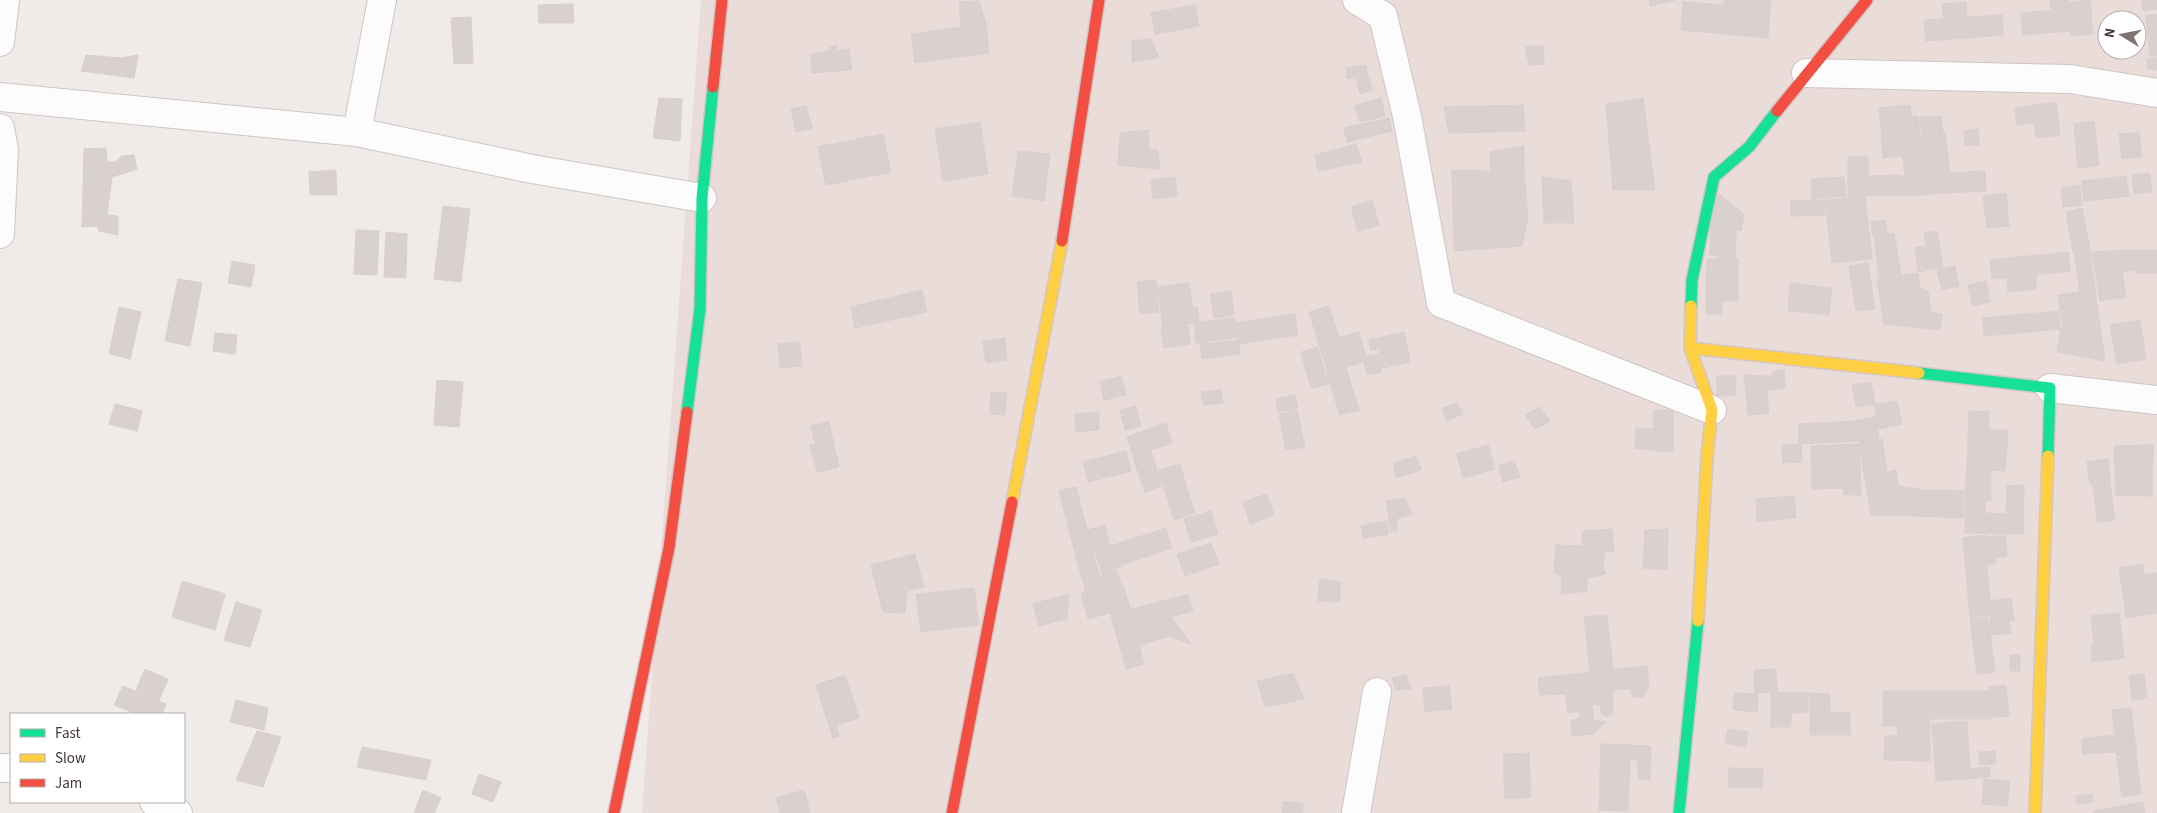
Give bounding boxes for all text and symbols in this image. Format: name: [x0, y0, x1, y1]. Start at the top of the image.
north arrow: [2097, 10, 2147, 60]
text: N: [2100, 27, 2121, 39]
legend: [10, 713, 185, 803]
text: Fast: [55, 723, 81, 744]
text: Slow: [55, 748, 86, 769]
text: Jam: [55, 773, 82, 794]

